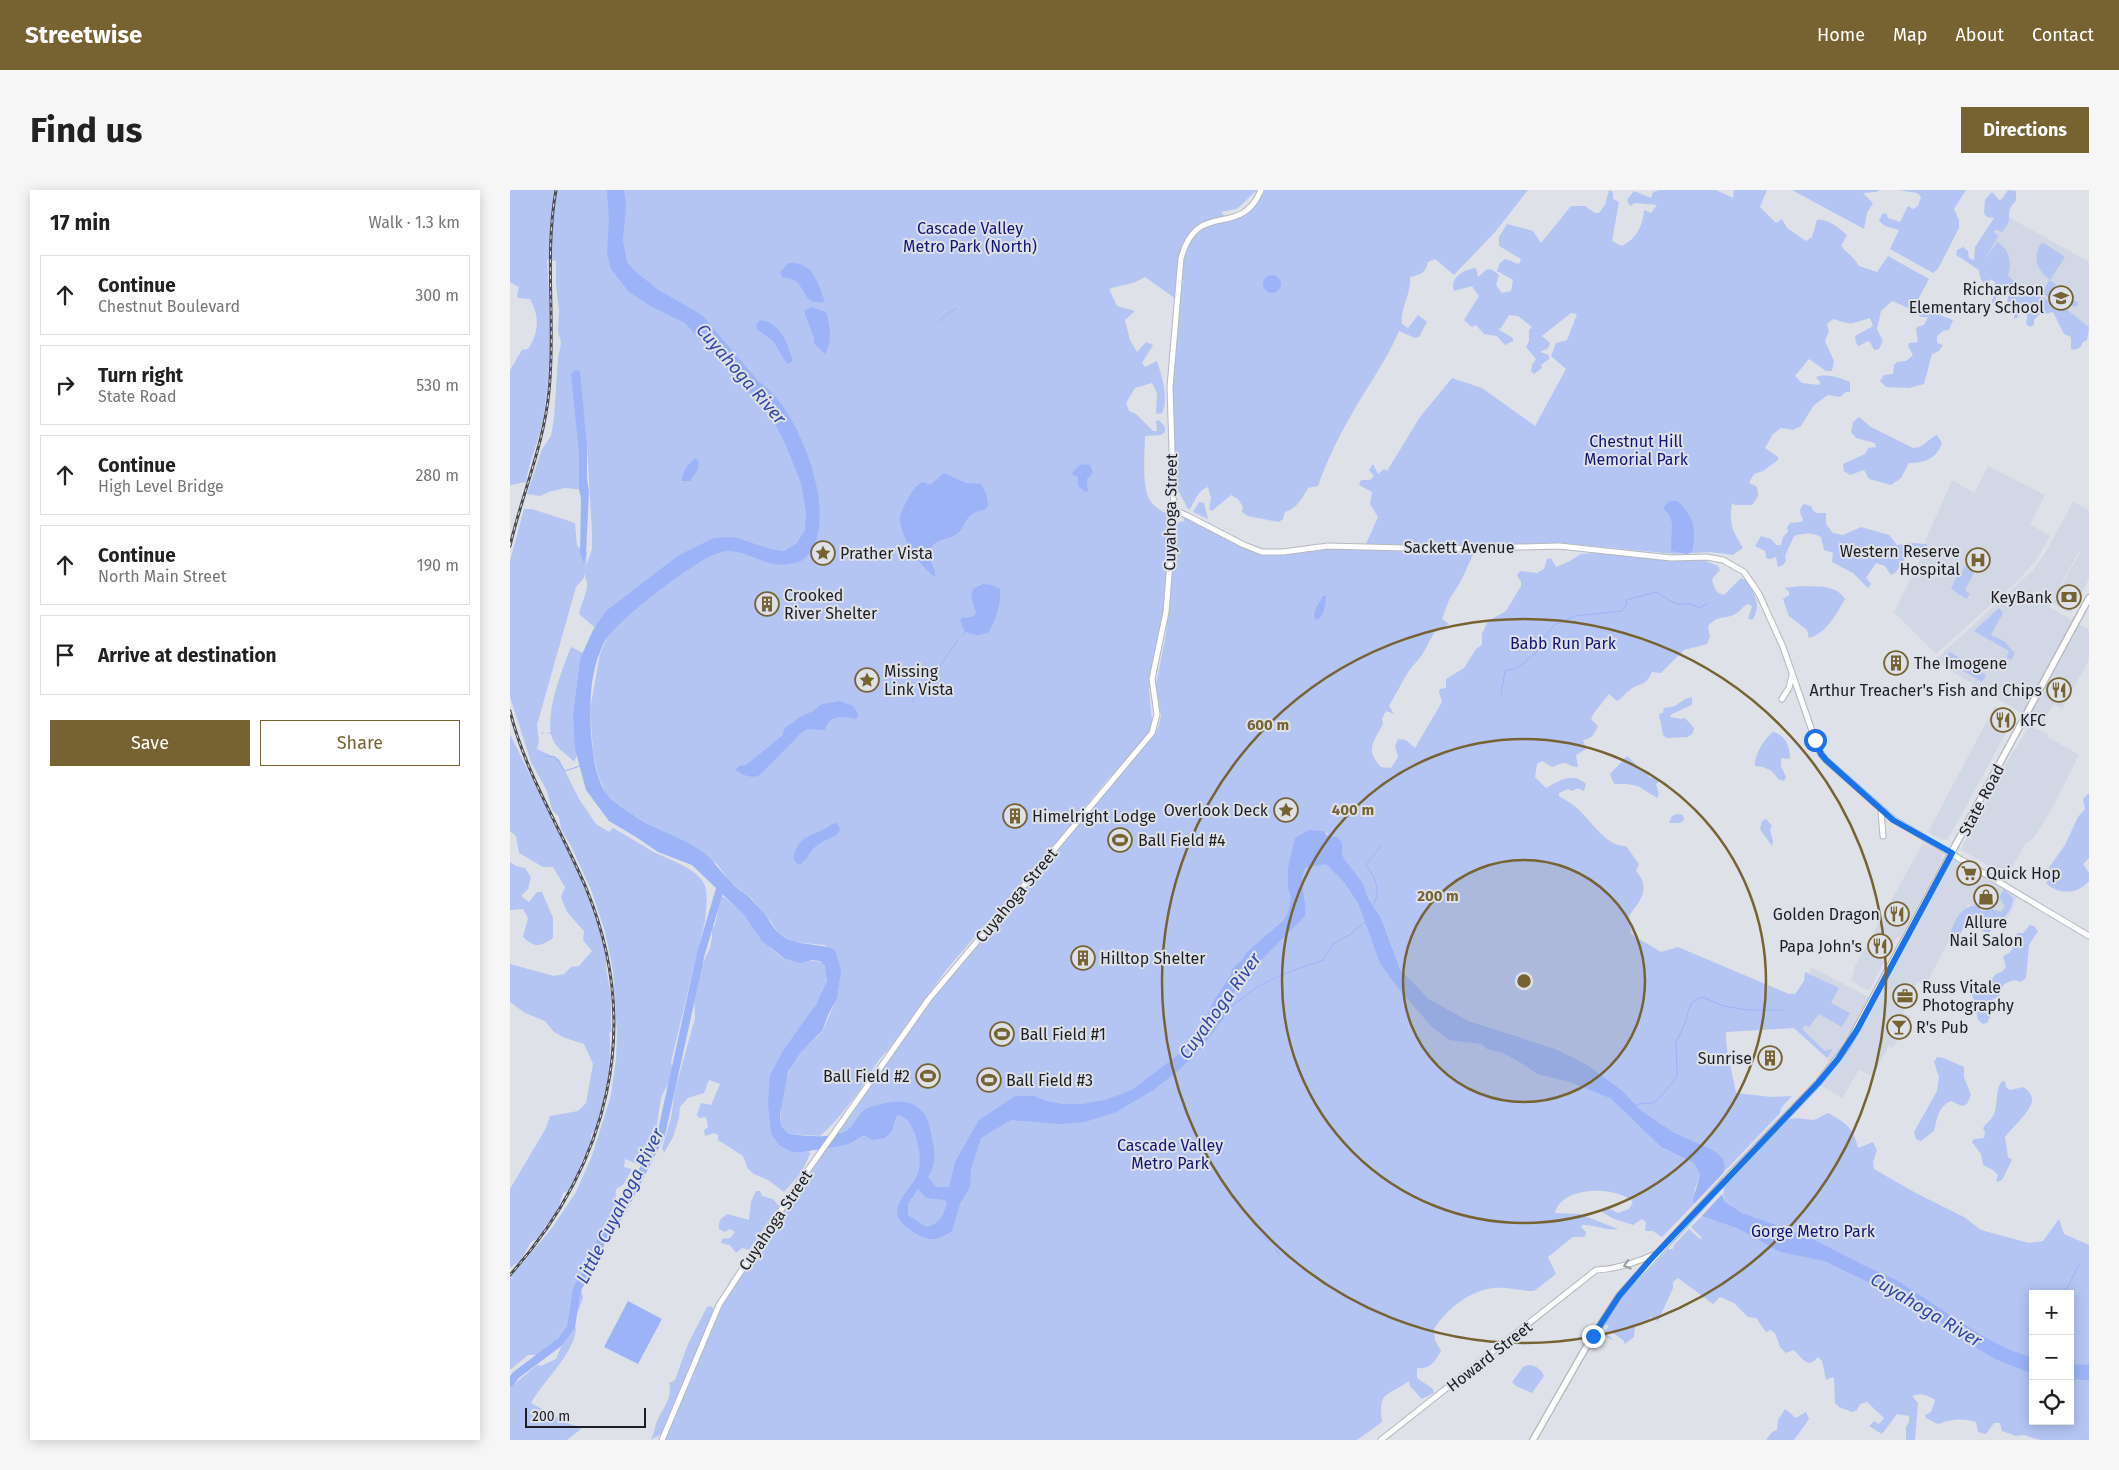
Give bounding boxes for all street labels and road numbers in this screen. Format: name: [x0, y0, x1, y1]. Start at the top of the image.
street label: Cuyahoga Street: [1160, 453, 1181, 571]
street label: Sackett Avenue: [1404, 538, 1514, 557]
street label: State Road: [1955, 761, 2008, 839]
street label: Cuyahoga Street: [971, 844, 1062, 946]
street label: Cuyahoga Street: [735, 1166, 816, 1274]
street label: Howard Street: [1443, 1317, 1536, 1396]

